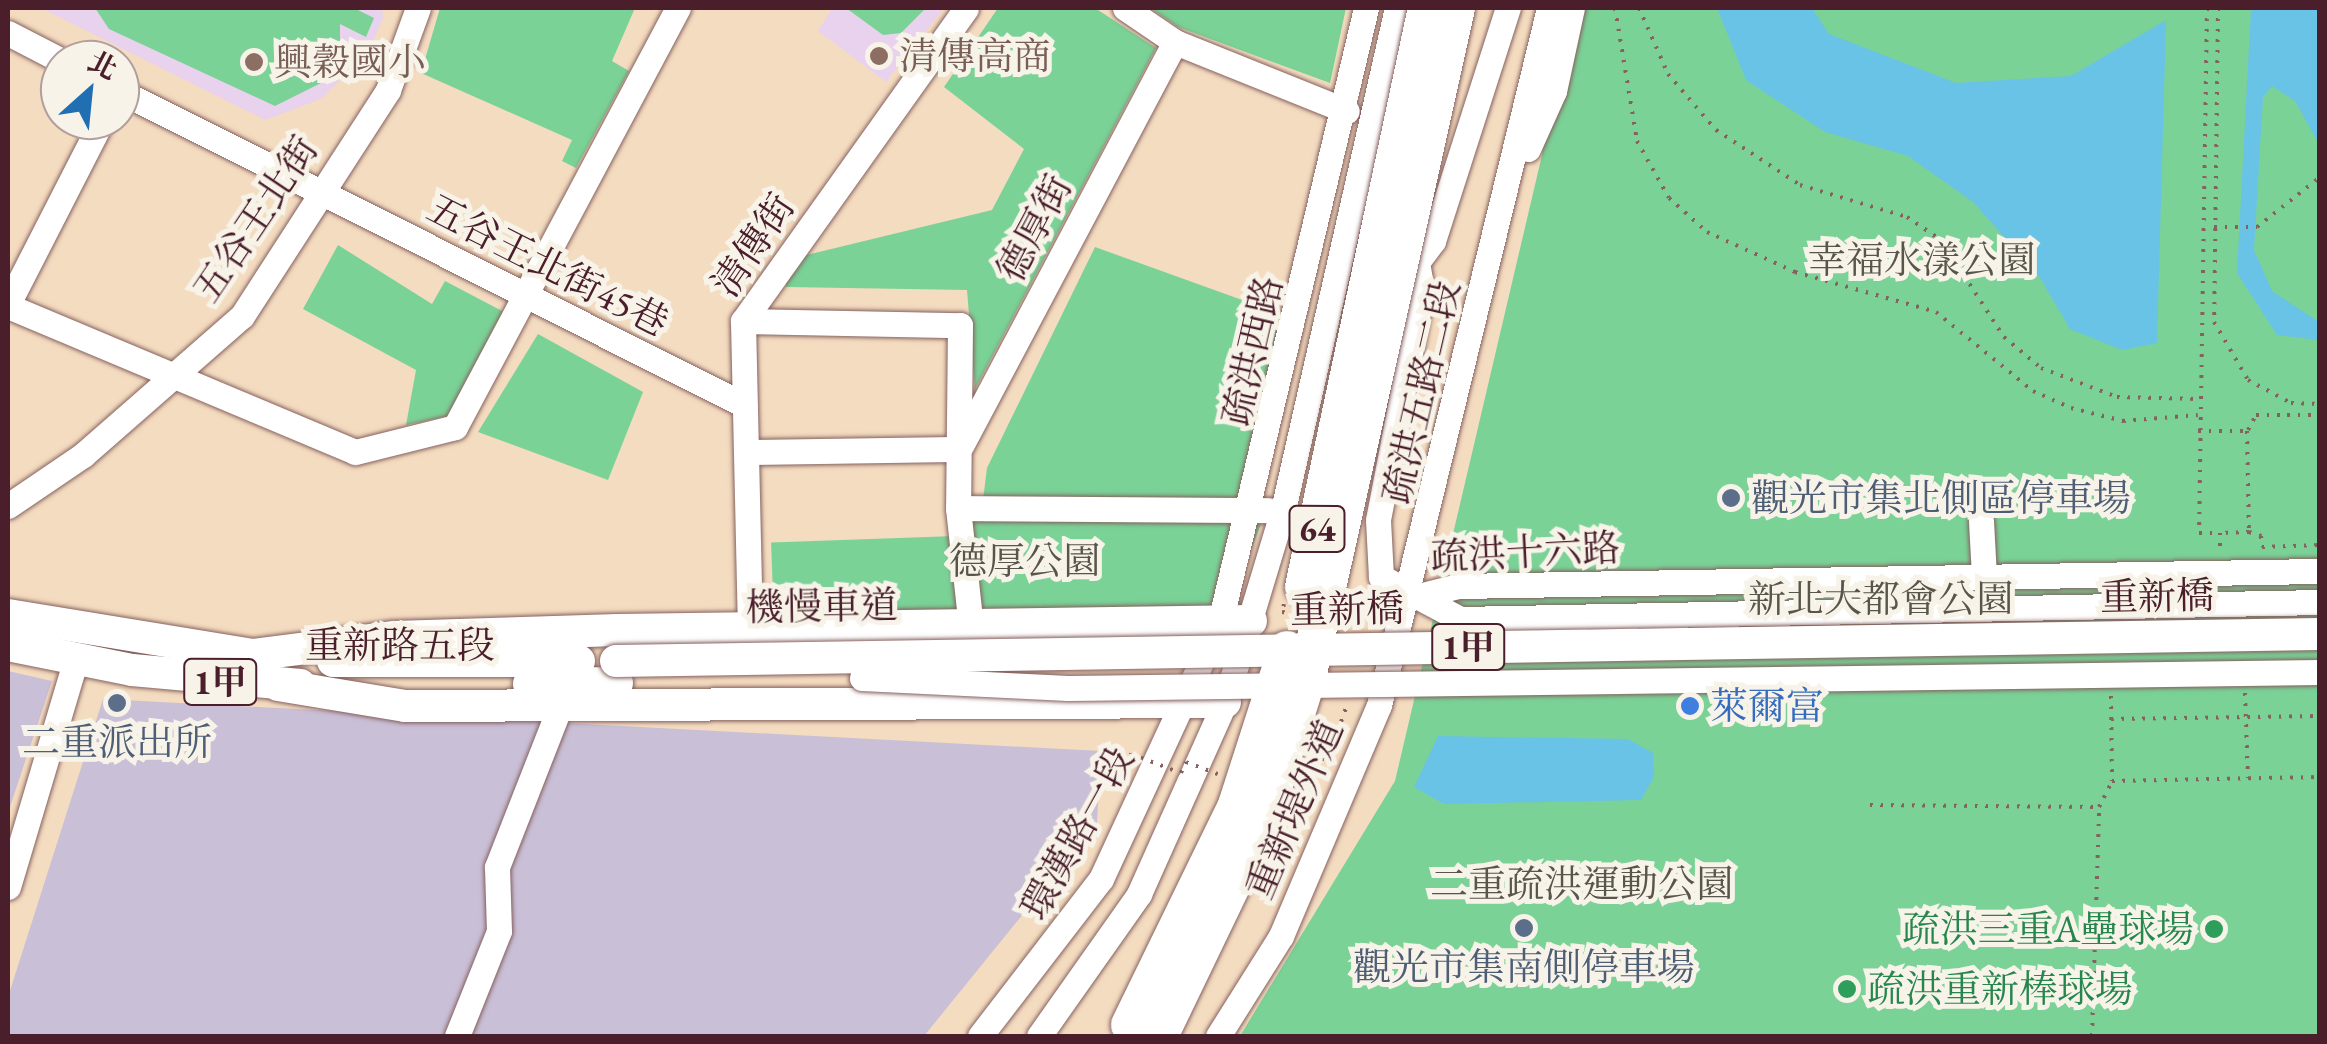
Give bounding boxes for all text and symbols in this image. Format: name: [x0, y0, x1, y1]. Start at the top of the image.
place label: 清傳高商: [899, 33, 1051, 79]
place label: 興穀國小: [274, 39, 426, 85]
north arrow: [40, 40, 140, 140]
text: 北: [82, 43, 123, 87]
marker: 清傳高商: [868, 45, 890, 67]
marker: 興穀國小: [243, 51, 265, 73]
street label: 五谷王北街: [183, 127, 327, 311]
street label: 德厚街: [987, 167, 1081, 289]
street label: 五谷王北街45巷: [420, 185, 676, 345]
street label: 清傳街: [702, 185, 804, 305]
park label: 幸福水漾公園: [1808, 237, 2036, 283]
street label: 疏洪西路: [1213, 272, 1291, 430]
street label: 疏洪五路二段: [1373, 276, 1469, 508]
place label: 觀光市集北側區停車場: [1751, 475, 2131, 521]
marker: 觀光市集北側區停車場: [1720, 487, 1742, 509]
road number: 64: [1287, 499, 1347, 559]
street label: 疏洪十六路: [1429, 524, 1621, 580]
park label: 德厚公園: [949, 538, 1101, 584]
street label: 重新橋: [2100, 572, 2214, 620]
park label: 新北大都會公園: [1748, 576, 2014, 622]
street label: 機慢車道: [746, 582, 898, 630]
street label: 重新橋: [1290, 585, 1404, 633]
road number: 1甲: [1430, 617, 1506, 677]
street label: 重新路五段: [305, 622, 495, 668]
road number: 1甲: [182, 652, 258, 712]
place label: 萊爾富: [1710, 683, 1824, 729]
marker: 二重派出所: [106, 692, 128, 714]
marker: 萊爾富: [1679, 695, 1701, 717]
street label: 重新堤外道: [1236, 713, 1352, 905]
place label: 二重派出所: [22, 719, 212, 765]
street label: 環漢路一段: [1011, 739, 1143, 927]
park label: 二重疏洪運動公園: [1430, 861, 1734, 907]
place label: 疏洪三重A壘球場: [1902, 906, 2194, 952]
marker: 觀光市集南側停車場: [1513, 917, 1535, 939]
marker: 疏洪三重A壘球場: [2203, 918, 2225, 940]
place label: 觀光市集南側停車場: [1353, 944, 1695, 990]
place label: 疏洪重新棒球場: [1867, 966, 2133, 1012]
marker: 疏洪重新棒球場: [1836, 978, 1858, 1000]

